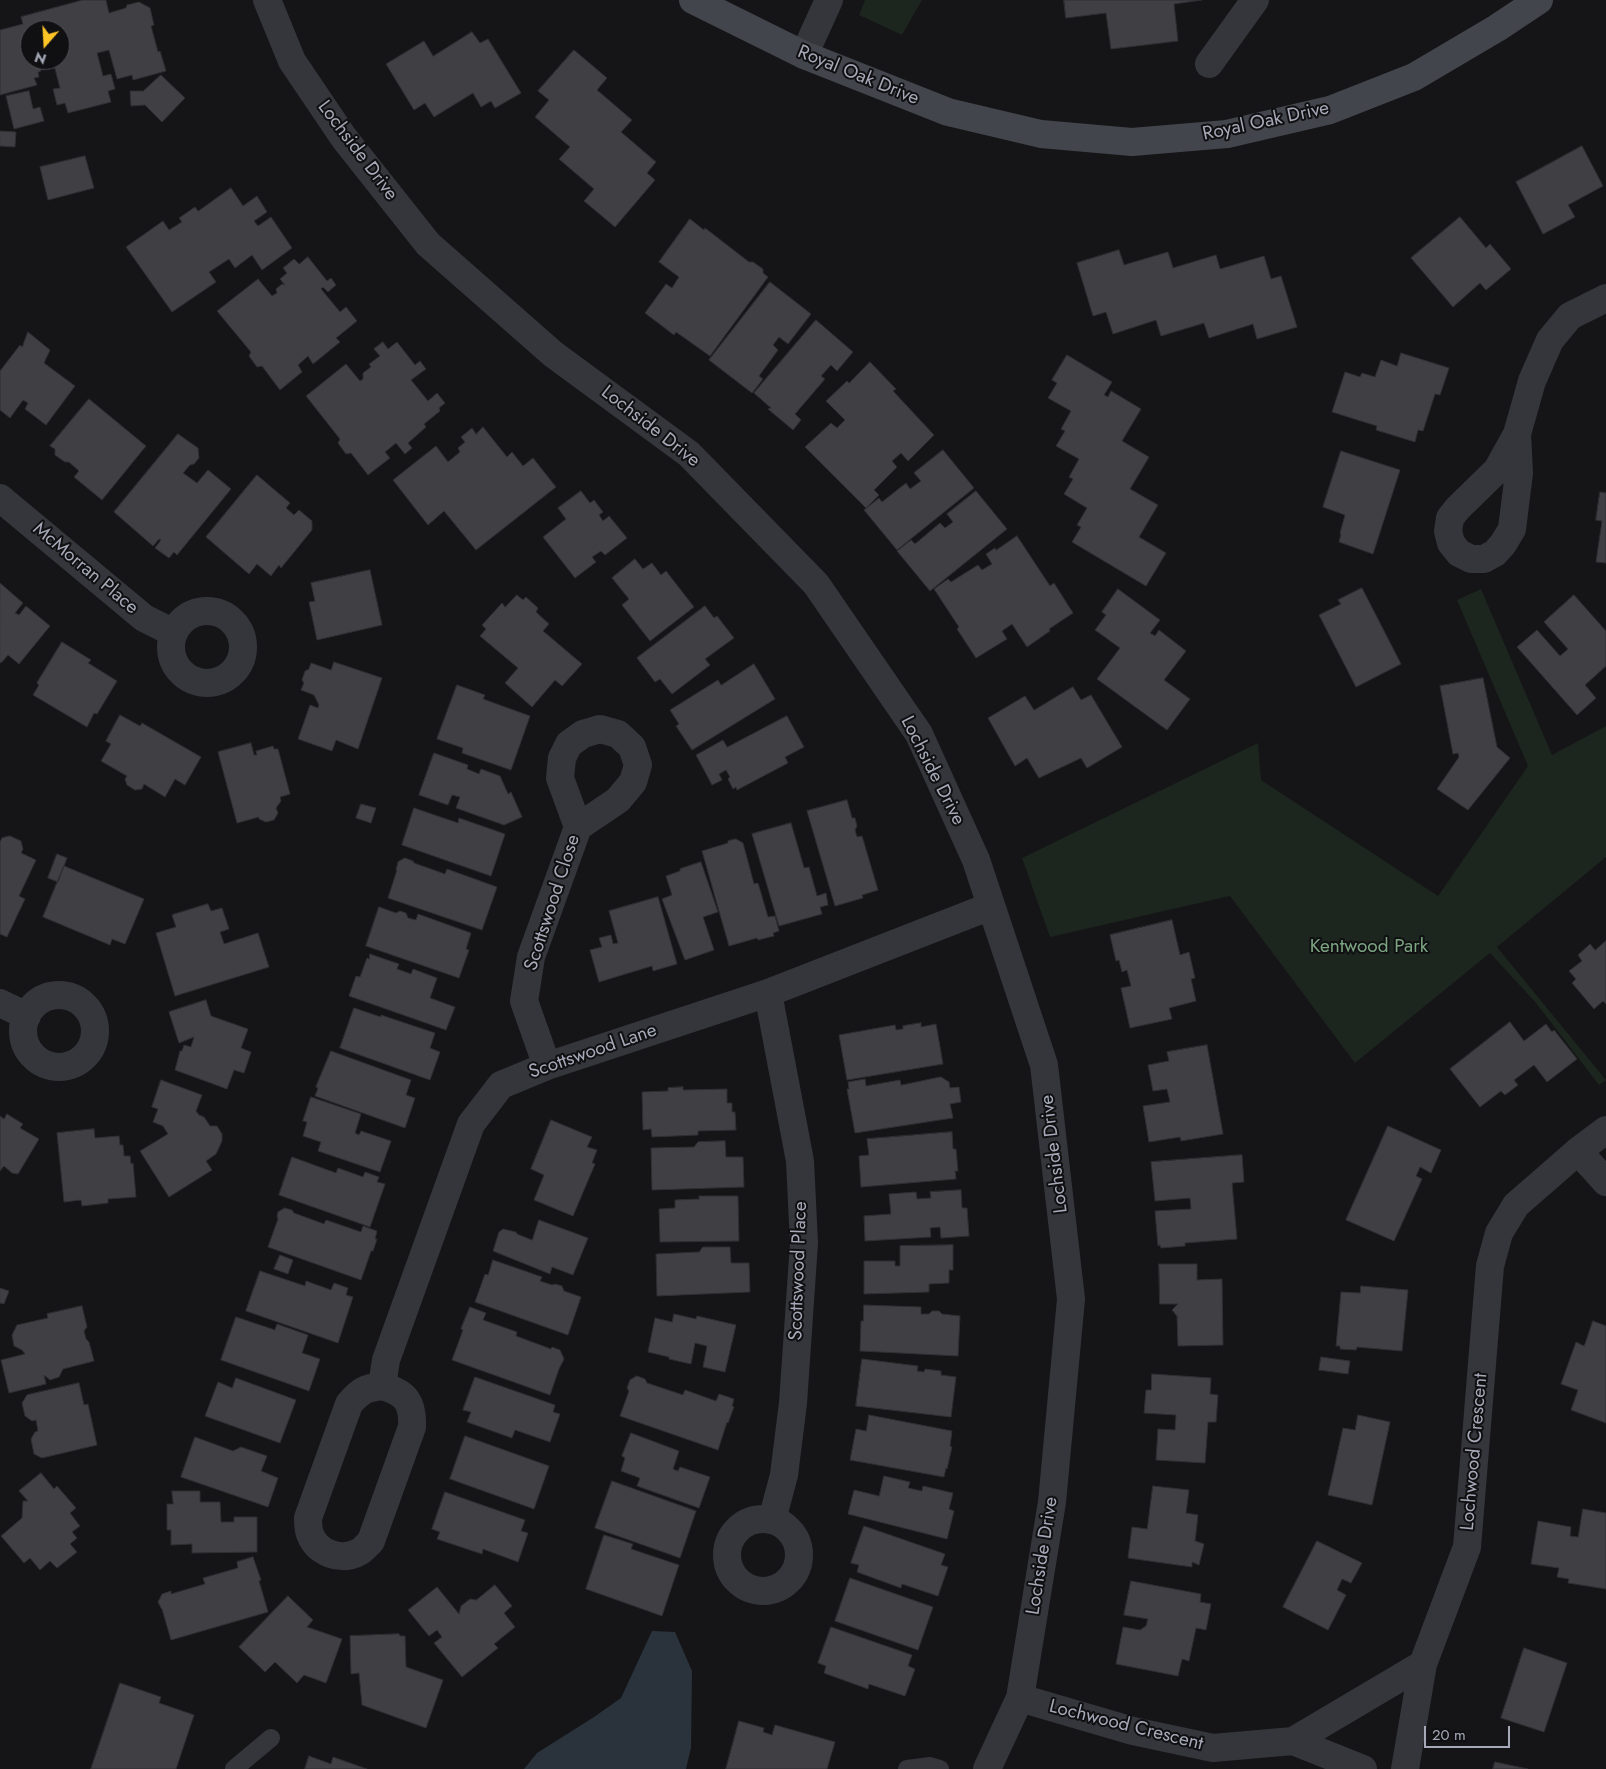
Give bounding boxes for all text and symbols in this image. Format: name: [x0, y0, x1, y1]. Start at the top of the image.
north arrow: [20, 20, 70, 70]
street label: Royal Oak Drive: [794, 41, 922, 111]
text: N: [32, 47, 49, 70]
street label: Lochside Drive: [312, 97, 402, 205]
street label: Royal Oak Drive: [1201, 97, 1331, 147]
street label: Lochside Drive: [596, 381, 704, 473]
street label: McMorran Place: [28, 518, 142, 620]
street label: Lochside Drive: [895, 713, 969, 829]
street label: Scottswood Close: [520, 832, 586, 974]
park label: Kentwood Park: [1310, 936, 1428, 958]
street label: Scottswood Lane: [526, 1019, 660, 1085]
street label: Lochside Drive: [1036, 1093, 1074, 1215]
street label: Scottswood Place: [785, 1201, 813, 1341]
street label: Lochwood Crescent: [1457, 1372, 1493, 1532]
street label: Lochside Drive: [1022, 1495, 1064, 1617]
street label: Lochwood Crescent: [1047, 1696, 1205, 1756]
scale bar: [1426, 1716, 1512, 1748]
text: 20 m: [1432, 1724, 1466, 1746]

